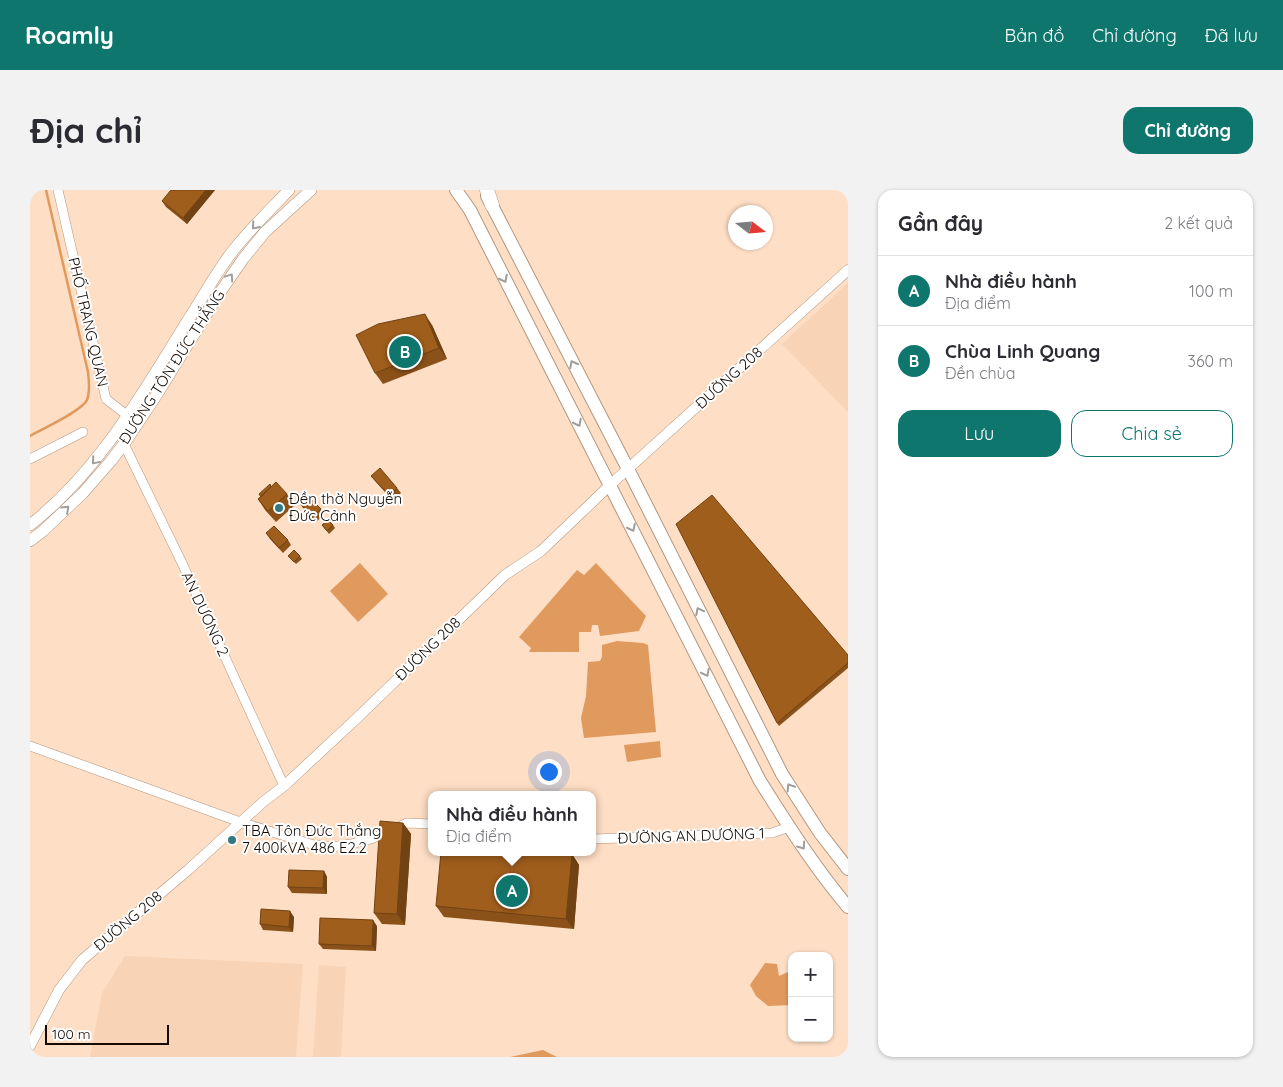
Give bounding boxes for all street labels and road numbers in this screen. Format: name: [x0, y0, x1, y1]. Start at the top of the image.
street label: PHỐ TRANG QUAN: [64, 255, 113, 389]
street label: ĐƯỜNG TÔN ĐỨC THẮNG: [113, 285, 229, 447]
street label: ĐƯỜNG 208: [691, 343, 766, 413]
street label: AN DƯƠNG 2: [178, 568, 233, 659]
street label: ĐƯỜNG 208: [391, 613, 464, 685]
street label: ĐƯỜNG AN DƯƠNG 1: [617, 823, 765, 848]
street label: ĐƯỜNG 208: [89, 886, 166, 955]

